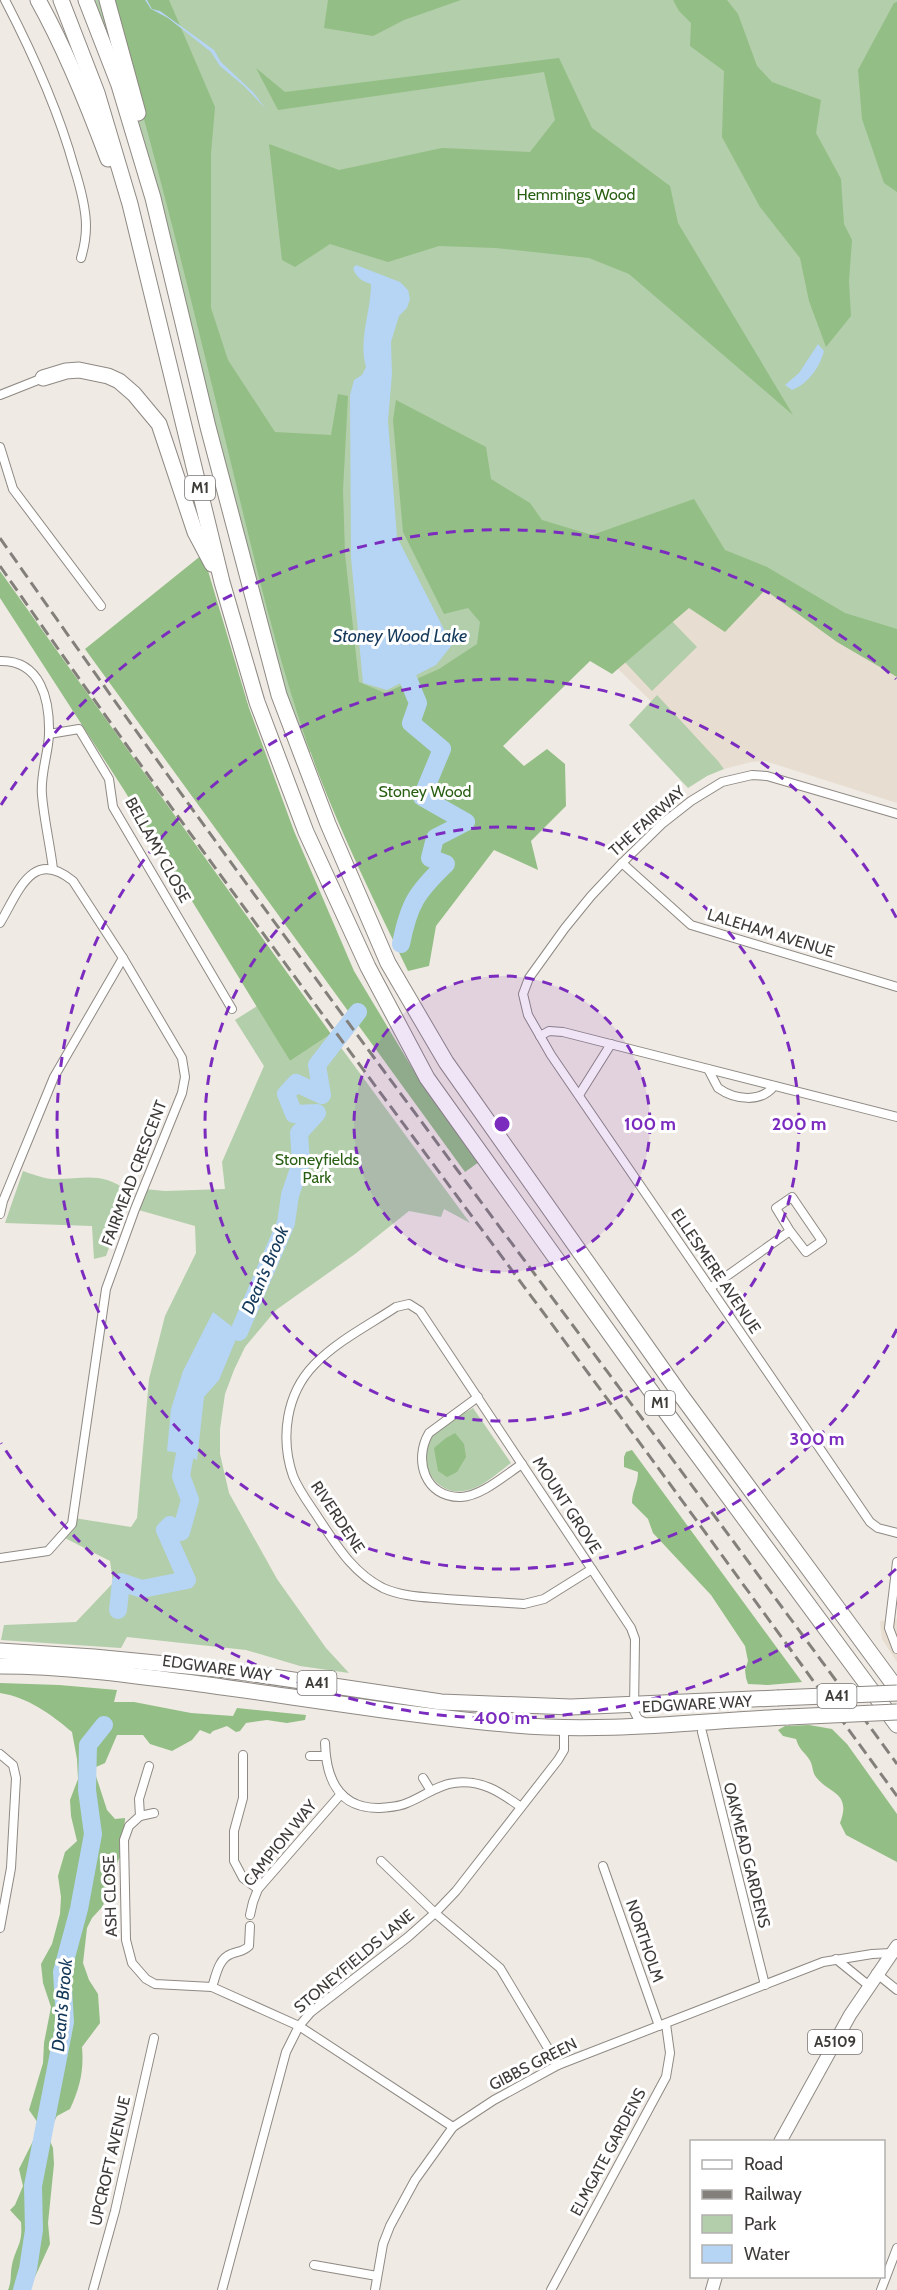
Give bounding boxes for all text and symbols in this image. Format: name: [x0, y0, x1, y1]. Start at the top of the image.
park label: Hemmings Wood: [517, 185, 635, 204]
road number: M1: [185, 476, 215, 500]
water label: Stoney Wood Lake: [333, 625, 467, 647]
street label: THE FAIRWAY: [605, 781, 690, 860]
park label: Stoney Wood: [379, 782, 471, 801]
street label: BELLAMY CLOSE: [121, 794, 195, 906]
street label: LALEHAM AVENUE: [705, 905, 837, 961]
street label: FAIRMEAD CRESCENT: [98, 1097, 171, 1248]
text: 100 m: [624, 1113, 676, 1135]
text: 200 m: [772, 1113, 826, 1135]
centre of rings: [492, 1114, 512, 1134]
park label: Stoneyfields Park: [275, 1150, 360, 1187]
street label: ELLESMERE AVENUE: [667, 1205, 765, 1337]
water label: Dean's Brook: [237, 1222, 294, 1317]
road number: M1: [645, 1391, 675, 1415]
text: 300 m: [790, 1428, 844, 1450]
street label: MOUNT GROVE: [529, 1453, 605, 1557]
street label: RIVERDENE: [307, 1477, 369, 1557]
street label: EDGWARE WAY: [161, 1651, 274, 1685]
road number: A41: [298, 1671, 336, 1695]
road number: A41: [818, 1684, 856, 1708]
street label: EDGWARE WAY: [641, 1692, 753, 1716]
text: 400 m: [474, 1707, 530, 1729]
street label: OAKMEAD GARDENS: [720, 1780, 774, 1930]
street label: CAMPION WAY: [239, 1795, 321, 1890]
street label: ASH CLOSE: [99, 1855, 121, 1937]
street label: NORTHOLM: [622, 1897, 668, 1985]
street label: STONEYFIELDS LANE: [290, 1905, 418, 2017]
water label: Dean's Brook: [47, 1956, 77, 2053]
road number: A5109: [808, 2030, 862, 2054]
street label: GIBBS GREEN: [486, 2034, 580, 2094]
street label: ELMGATE GARDENS: [566, 2085, 650, 2219]
street label: UPCROFT AVENUE: [86, 2094, 134, 2228]
legend: [690, 2140, 885, 2278]
text: Road: [744, 2153, 783, 2175]
text: Railway: [744, 2183, 802, 2205]
text: Park: [744, 2213, 777, 2235]
text: Water: [744, 2243, 790, 2265]

